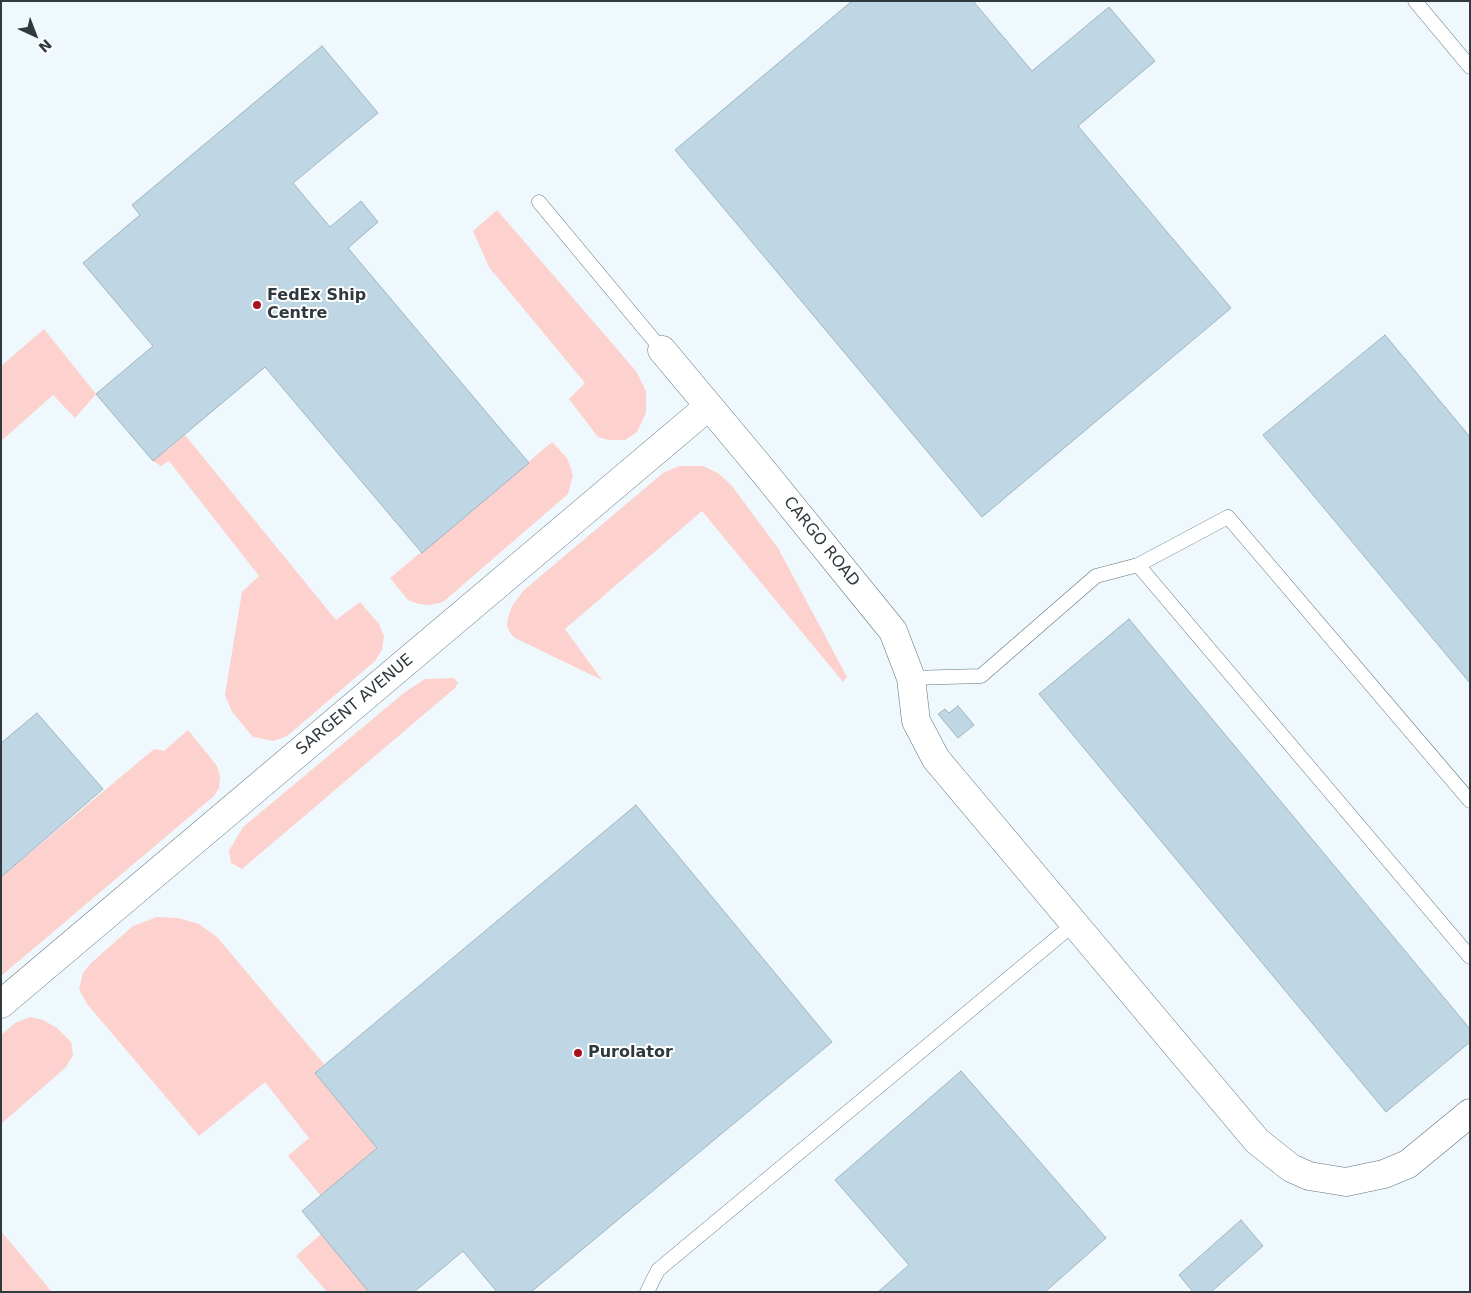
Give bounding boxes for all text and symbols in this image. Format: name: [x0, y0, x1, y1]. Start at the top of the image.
north arrow: [10, 10, 60, 60]
text: N: [35, 36, 55, 56]
place label: FedEx Ship Centre: [267, 286, 366, 324]
marker: FedEx Ship Centre: [251, 299, 263, 311]
street label: CARGO ROAD: [779, 493, 863, 591]
street label: SARGENT AVENUE: [293, 651, 417, 759]
place label: Purolator: [588, 1043, 673, 1063]
marker: Purolator: [572, 1047, 584, 1059]

